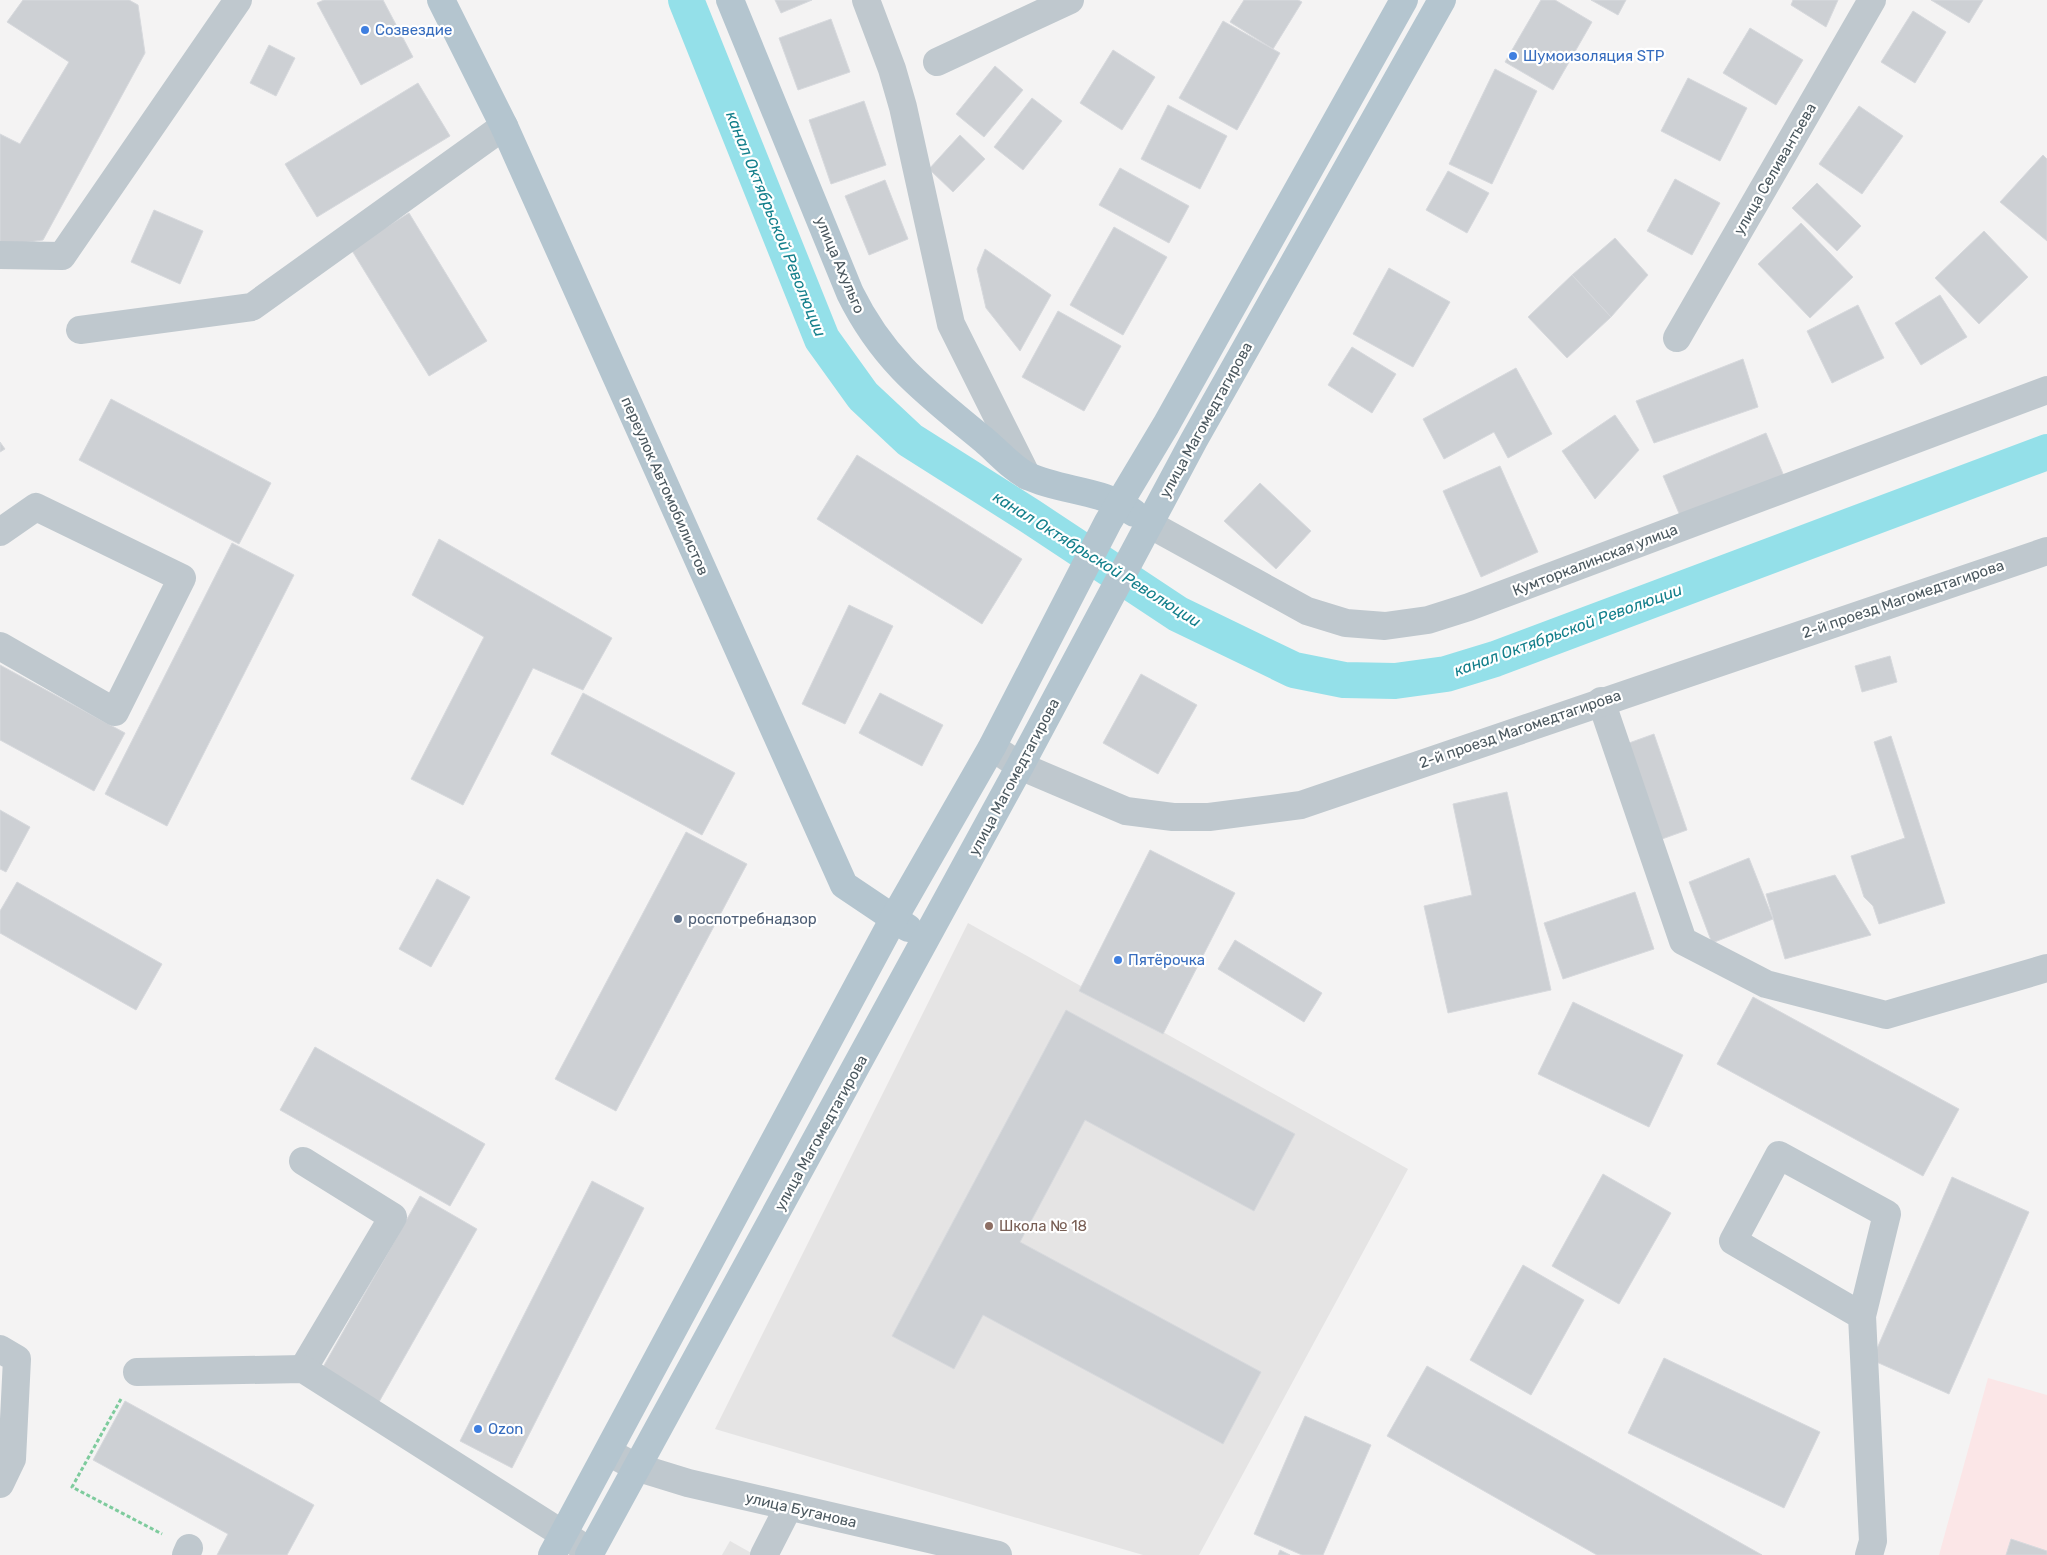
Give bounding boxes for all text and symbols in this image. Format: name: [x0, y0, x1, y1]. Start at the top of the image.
place label: Созвездие: [375, 21, 452, 39]
marker: Созвездие: [359, 24, 371, 36]
place label: Шумоизоляция STP: [1523, 47, 1665, 65]
marker: Шумоизоляция STP: [1507, 50, 1519, 62]
street label: улица Селивантьева: [1730, 100, 1820, 238]
water label: канал Октябрьской Революции: [722, 108, 830, 340]
street label: улица Ахульго: [811, 214, 869, 316]
street label: улица Магомедтагирова: [1156, 339, 1256, 501]
street label: переулок Автомобилистов: [617, 394, 713, 578]
water label: канал Октябрьской Революции: [990, 487, 1205, 631]
street label: Кумторкалинская улица: [1510, 520, 1680, 600]
street label: 2-й проезд Магомедтагирова: [1800, 556, 2006, 642]
water label: канал Октябрьской Революции: [1451, 580, 1685, 680]
street label: 2-й проезд Магомедтагирова: [1417, 686, 1623, 772]
street label: улица Магомедтагирова: [965, 695, 1063, 859]
place label: роспотребнадзор: [688, 910, 817, 928]
marker: роспотребнадзор: [672, 913, 684, 925]
place label: Пятёрочка: [1128, 951, 1205, 969]
marker: Пятёрочка: [1112, 954, 1124, 966]
street label: улица Магомедтагирова: [771, 1052, 871, 1214]
place label: Школа № 18: [999, 1217, 1087, 1235]
marker: Школа № 18: [983, 1220, 995, 1232]
place label: Ozon: [488, 1420, 523, 1438]
marker: Ozon: [472, 1423, 484, 1435]
street label: улица Буганова: [744, 1488, 858, 1532]

